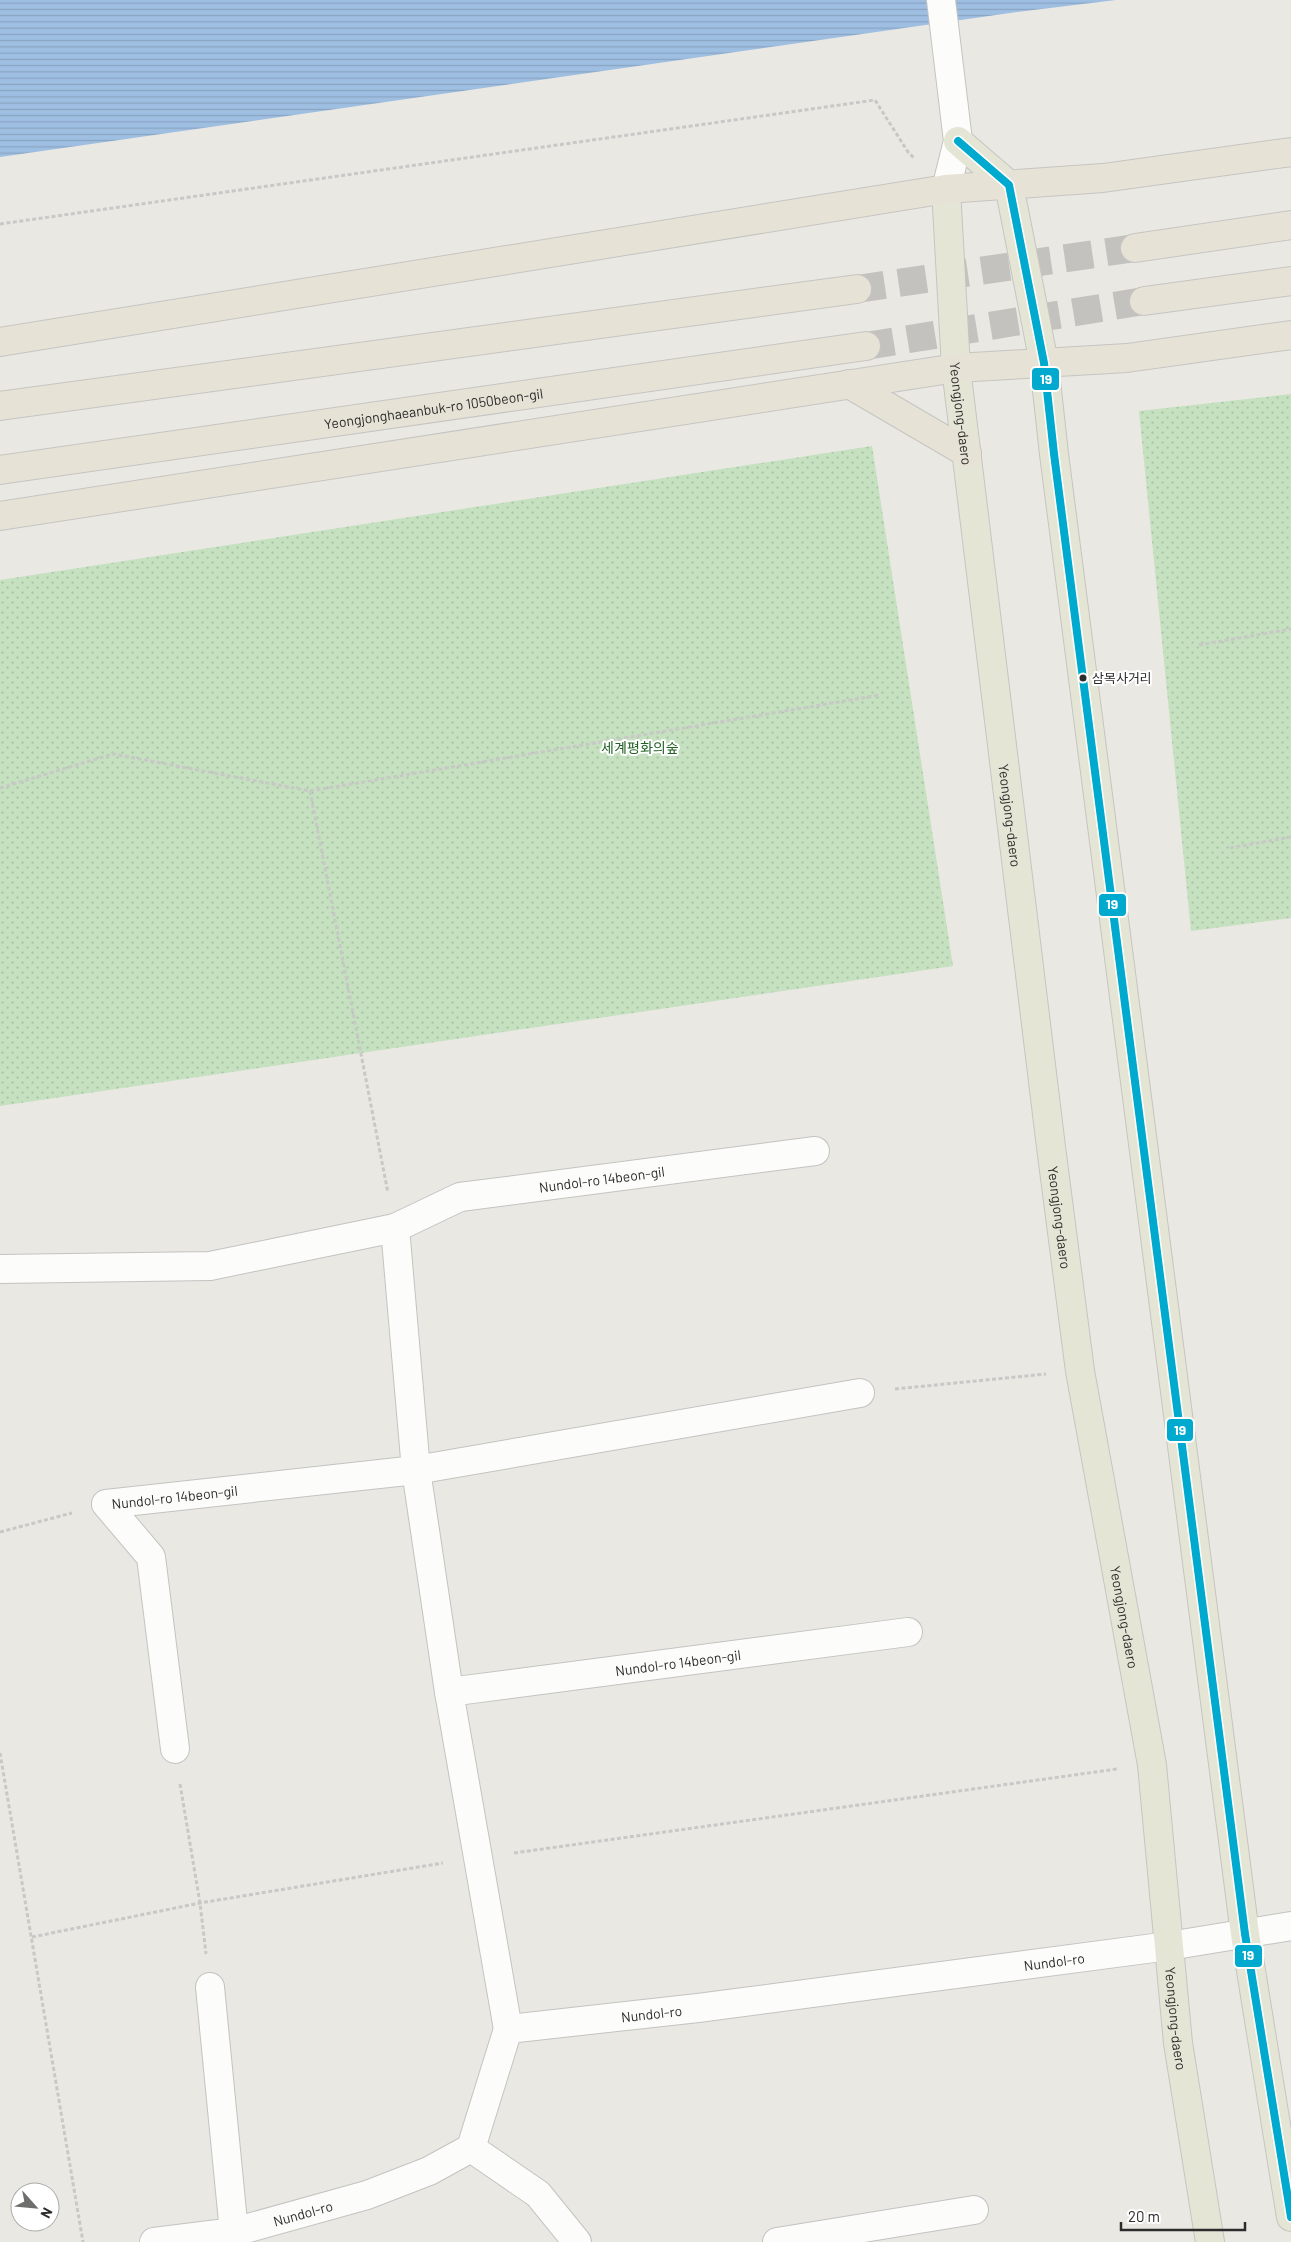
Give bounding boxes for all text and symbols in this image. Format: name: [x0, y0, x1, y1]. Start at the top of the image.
street label: Yeongjong-daero: [947, 361, 976, 466]
line badge: 19: [1031, 367, 1060, 391]
text: 19: [1040, 370, 1052, 387]
street label: Yeongjonghaeanbuk-ro 1050beon-gil: [323, 384, 544, 432]
place label: 삼목사거리: [1092, 670, 1152, 686]
marker: 삼목사거리: [1078, 673, 1088, 683]
park label: 세계평화의숲: [601, 739, 679, 756]
street label: Yeongjong-daero: [996, 763, 1025, 868]
line badge: 19: [1098, 893, 1127, 917]
text: 19: [1106, 895, 1118, 912]
street label: Nundol-ro 14beon-gil: [538, 1162, 666, 1195]
street label: Yeongjong-daero: [1045, 1165, 1075, 1270]
line badge: 19: [1166, 1418, 1194, 1442]
text: 19: [1174, 1421, 1186, 1438]
street label: Nundol-ro 14beon-gil: [111, 1481, 238, 1512]
street label: Yeongjong-daero: [1107, 1564, 1143, 1670]
street label: Nundol-ro 14beon-gil: [614, 1645, 742, 1679]
line badge: 19: [1234, 1944, 1263, 1968]
text: 19: [1242, 1946, 1254, 1963]
street label: Nundol-ro: [1023, 1949, 1086, 1974]
street label: Yeongjong-daero: [1162, 1966, 1191, 2071]
street label: Nundol-ro: [620, 2001, 683, 2025]
north arrow: [10, 2182, 60, 2232]
street label: Nundol-ro: [271, 2196, 335, 2229]
scale bar: [1121, 2200, 1245, 2232]
text: N: [37, 2205, 57, 2221]
text: 20 m: [1128, 2207, 1160, 2225]

